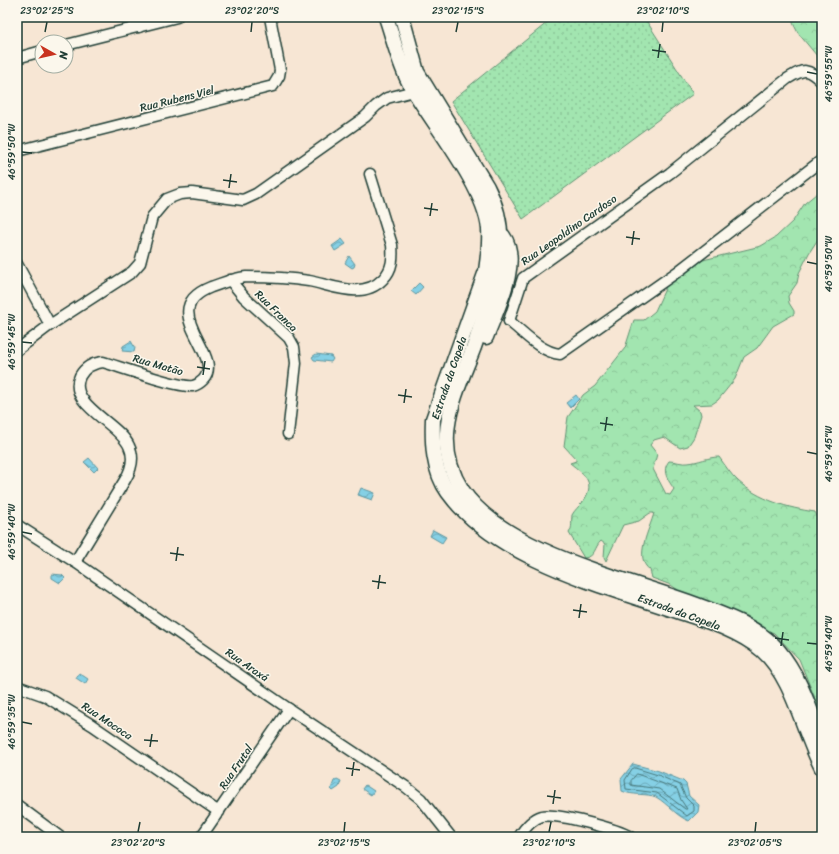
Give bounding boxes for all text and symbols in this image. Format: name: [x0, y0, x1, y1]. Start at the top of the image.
text: 23°02'25"S: [20, 2, 75, 20]
text: 23°02'20"S: [225, 2, 280, 20]
text: 23°02'15"S: [432, 2, 485, 20]
text: 23°02'10"S: [637, 2, 690, 20]
north arrow: [34, 34, 74, 74]
text: 46°59'55"W: [820, 46, 838, 102]
text: N: [53, 49, 73, 61]
street label: Rua Rubens Viel: [138, 80, 217, 117]
text: 46°59'50"W: [3, 123, 21, 180]
street label: Rua Leopoldino Cardoso: [517, 189, 621, 270]
text: 46°59'50"W: [820, 235, 838, 292]
street label: Rua Franca: [250, 285, 302, 337]
text: 46°59'45"W: [3, 314, 21, 370]
street label: Estrada da Capela: [426, 333, 472, 422]
street label: Rua Matão: [130, 349, 186, 381]
text: 46°59'45"W: [820, 426, 838, 482]
text: 46°59'40"W: [3, 503, 21, 560]
street label: Estrada da Capela: [635, 588, 724, 636]
text: 46°59'40"W: [820, 615, 838, 672]
street label: Rua Araxá: [221, 643, 273, 687]
text: 46°59'35"W: [3, 694, 21, 750]
street label: Rua Mococa: [78, 697, 137, 745]
street label: Rua Frutal: [214, 740, 259, 793]
text: 23°02'20"S: [111, 834, 166, 852]
text: 23°02'15"S: [318, 834, 371, 852]
text: 23°02'10"S: [523, 834, 576, 852]
text: 23°02'05"S: [728, 834, 783, 852]

